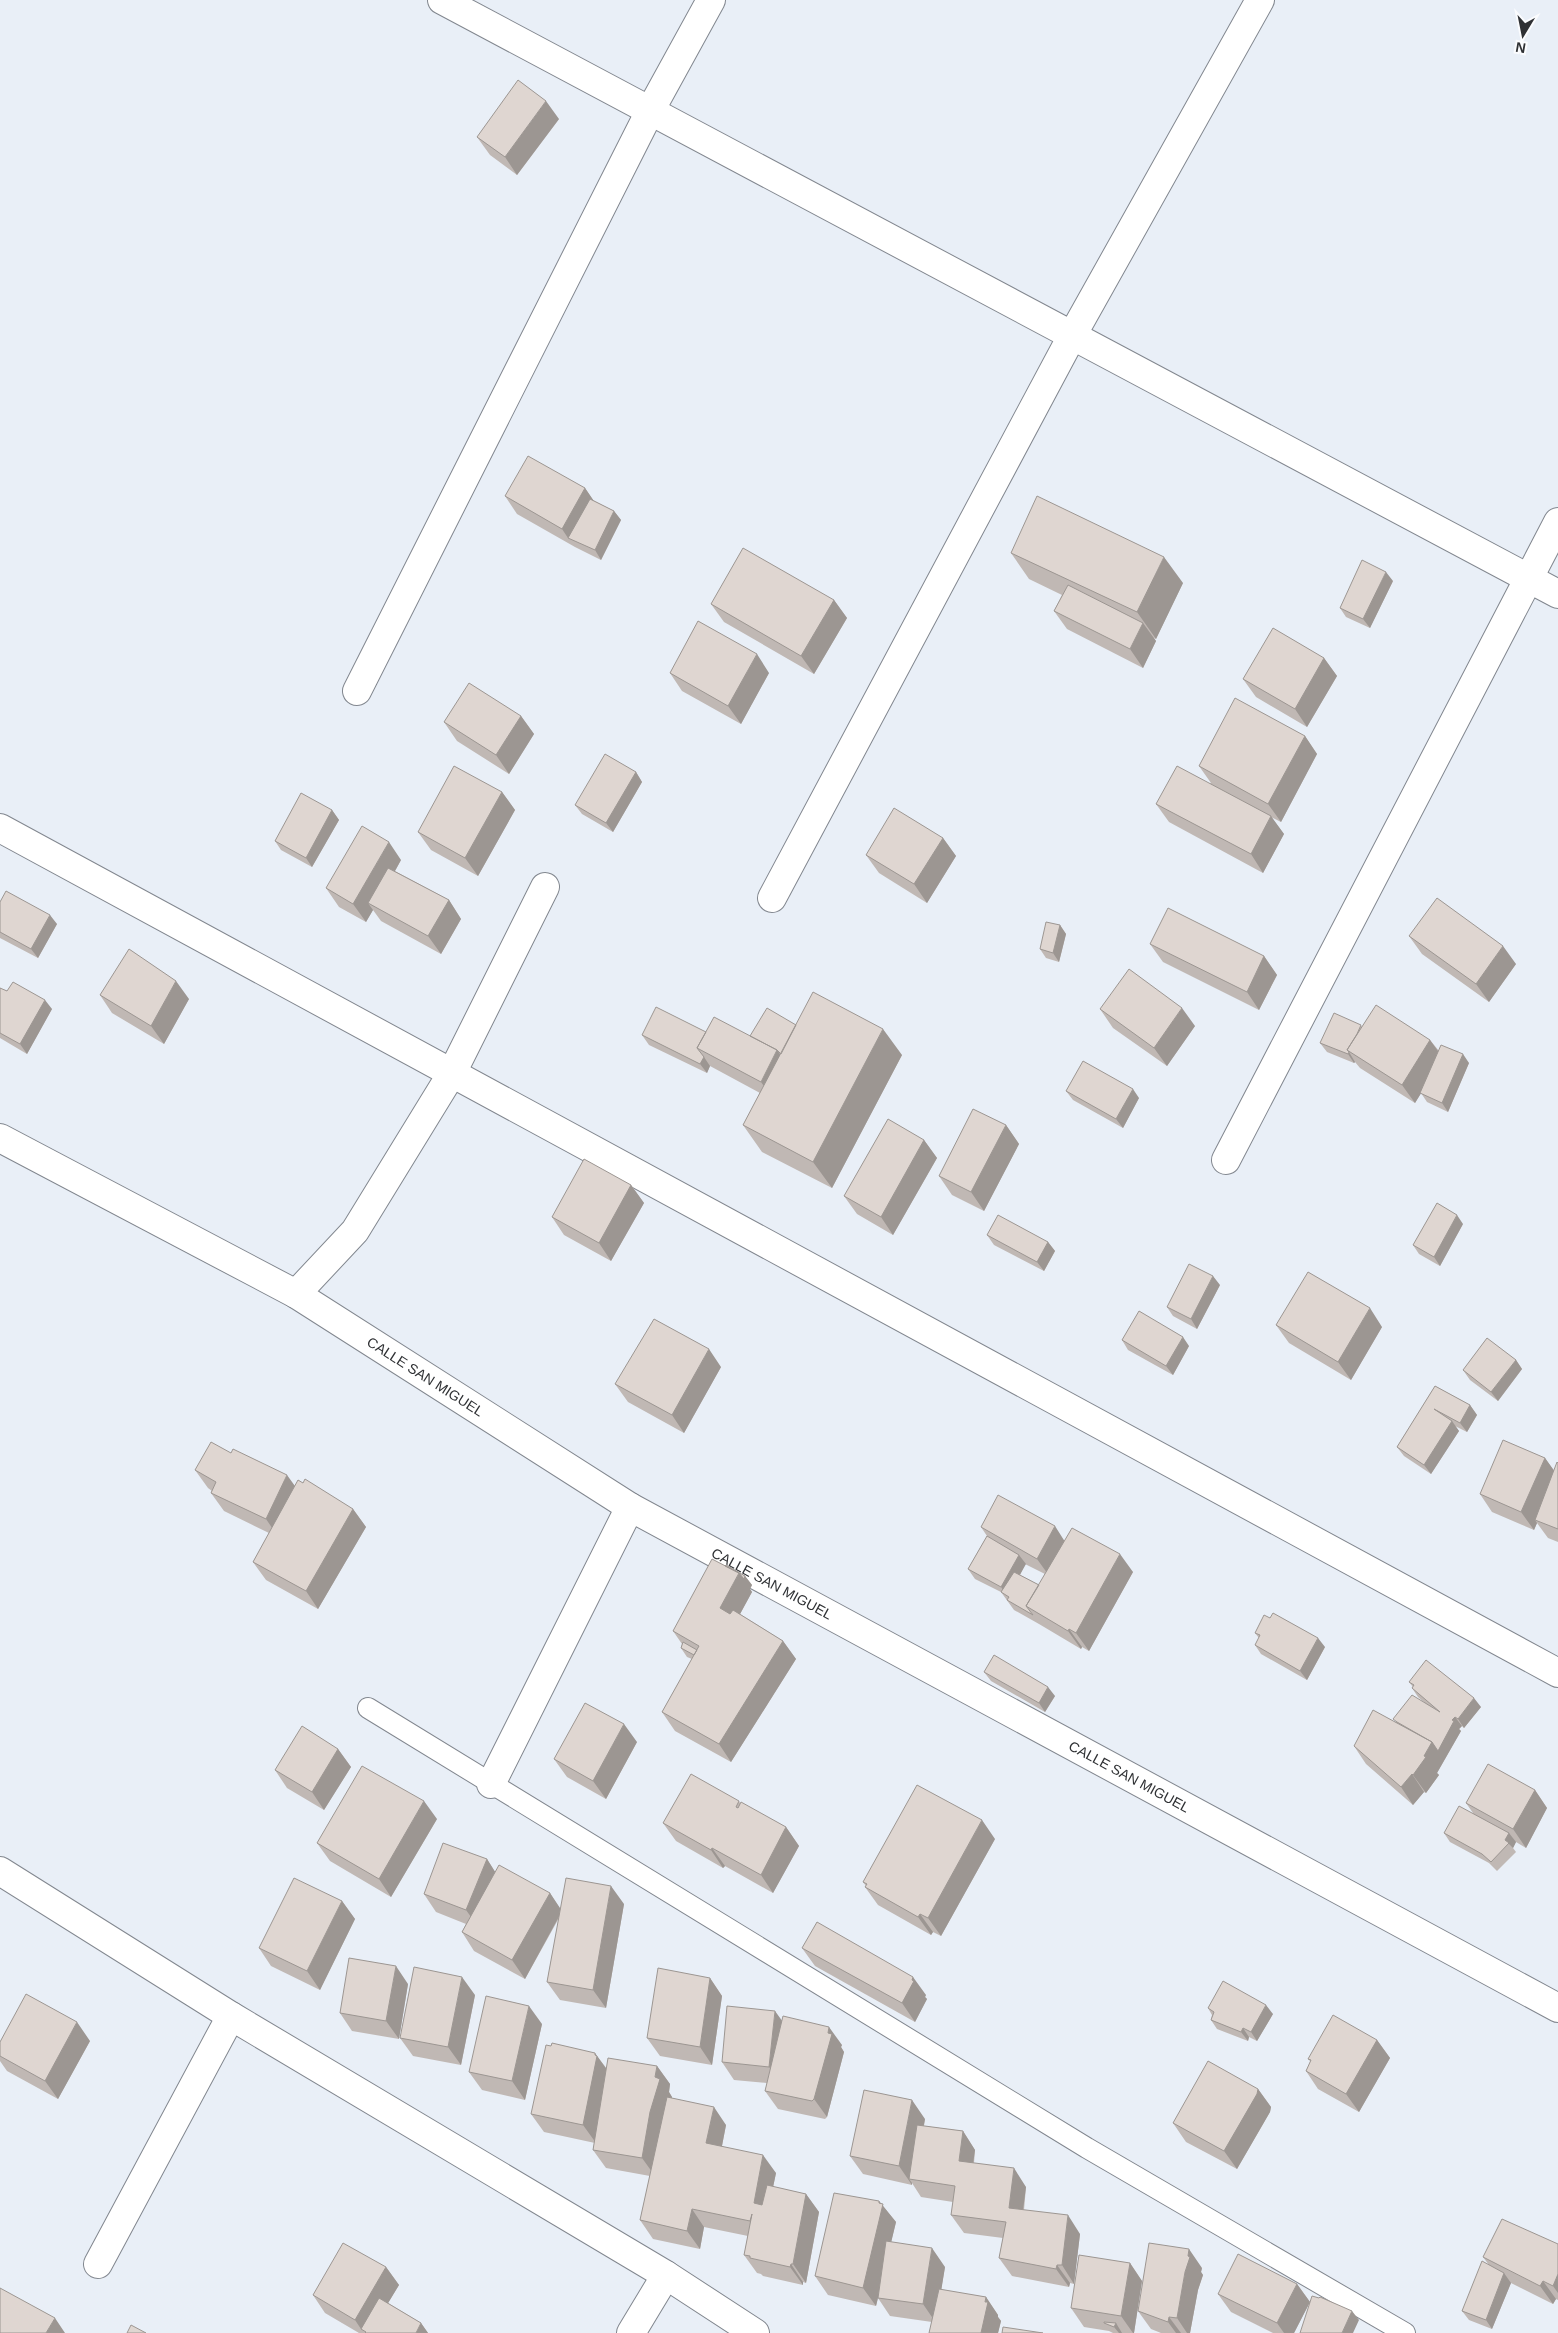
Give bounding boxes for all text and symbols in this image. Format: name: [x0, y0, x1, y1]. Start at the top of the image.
north arrow: [1498, 10, 1548, 60]
text: N: [1514, 39, 1527, 57]
street label: CALLE SAN MIGUEL: [364, 1334, 487, 1420]
street label: CALLE SAN MIGUEL: [709, 1545, 835, 1623]
street label: CALLE SAN MIGUEL: [1066, 1737, 1192, 1816]

